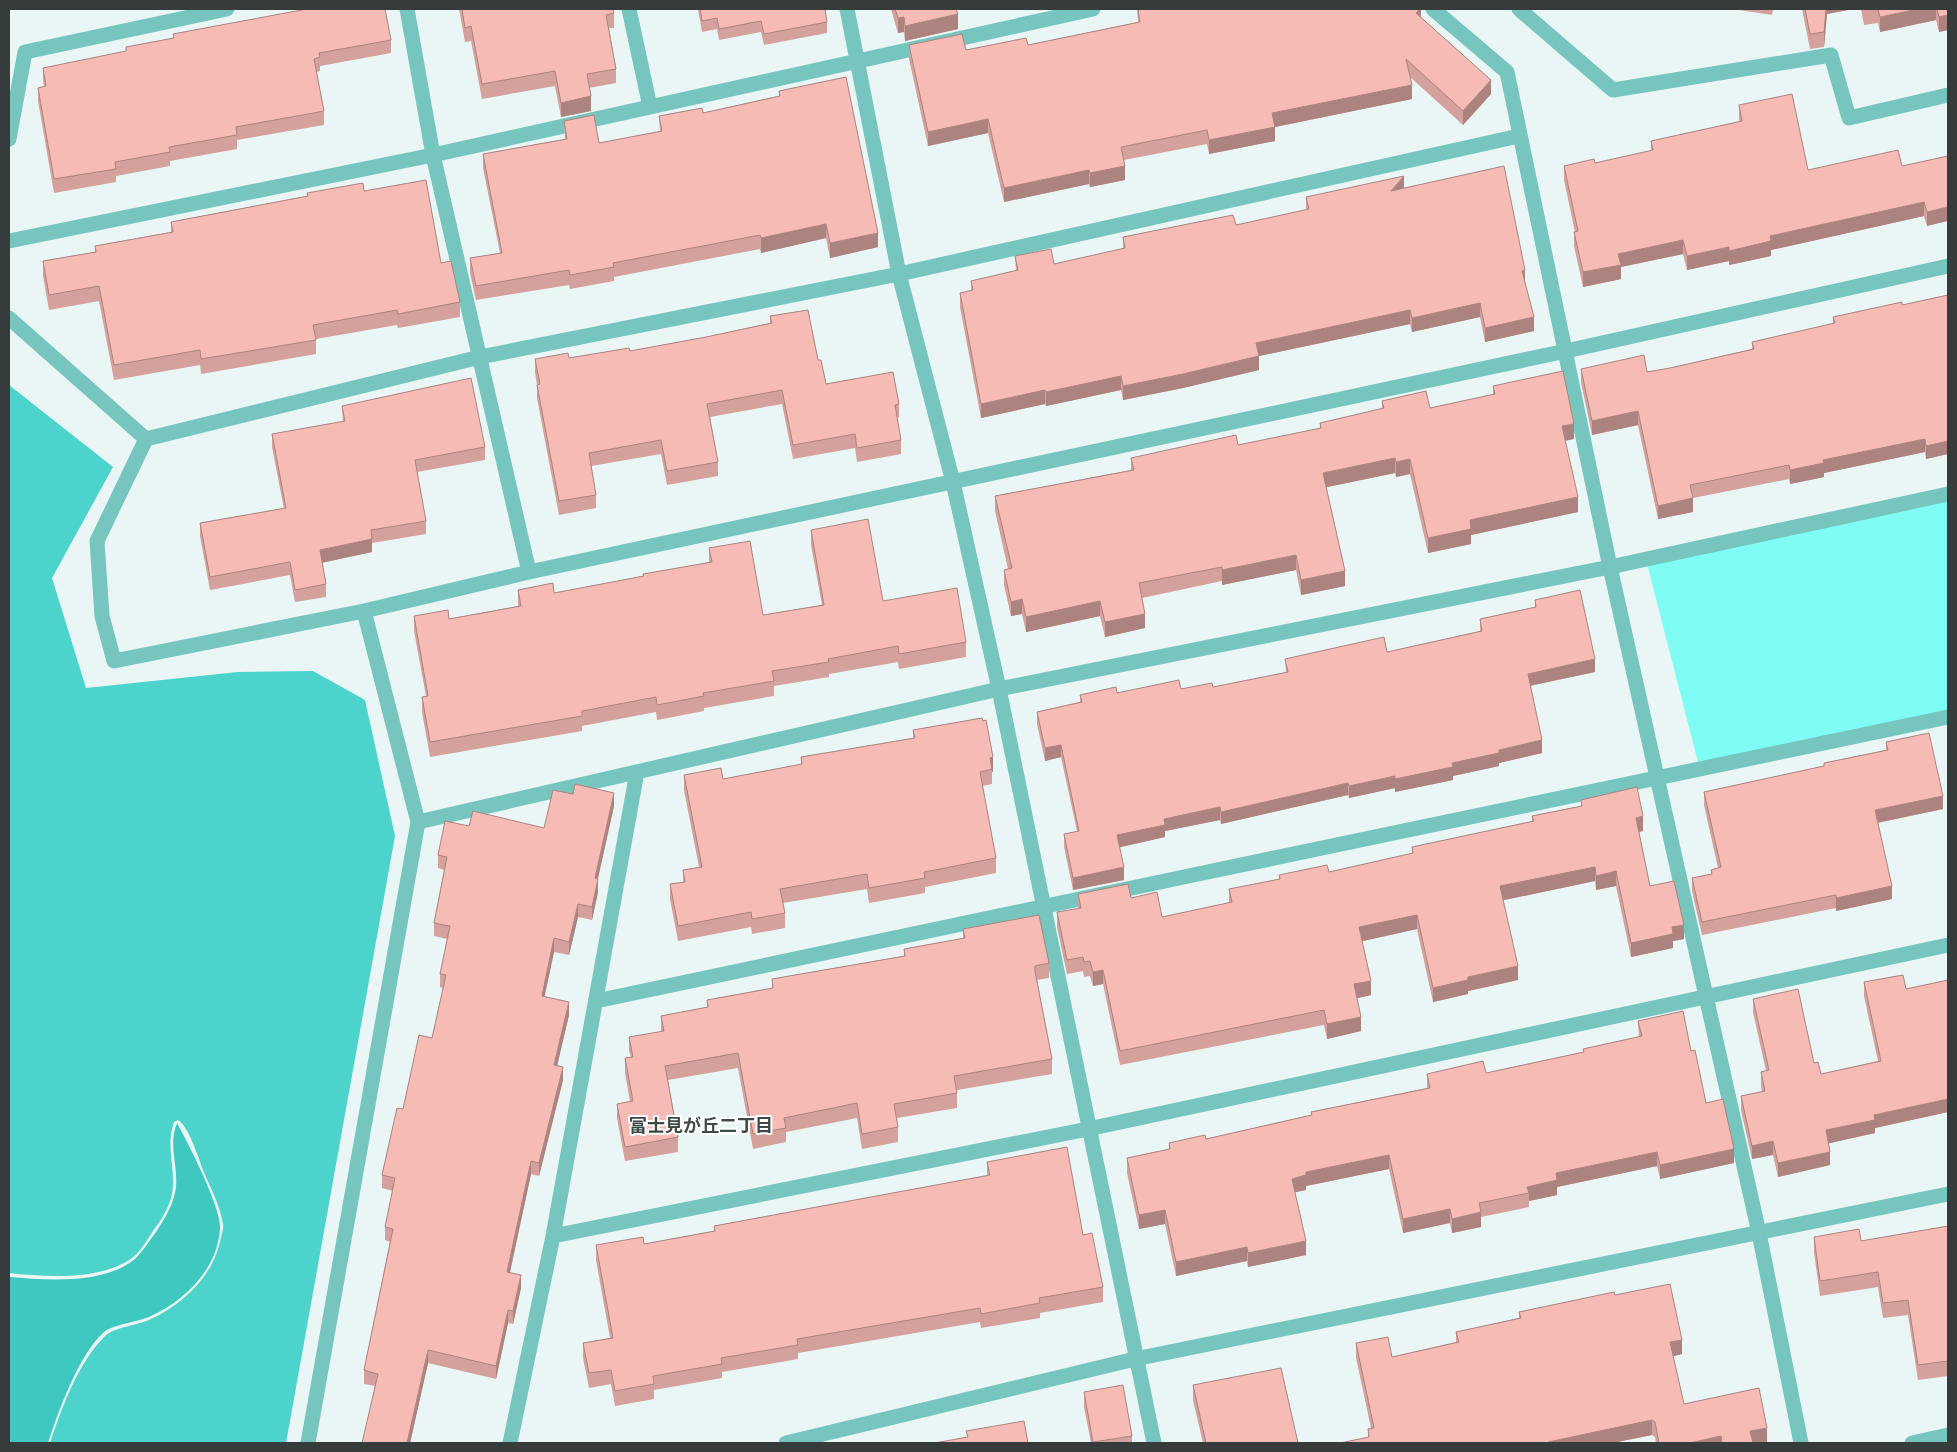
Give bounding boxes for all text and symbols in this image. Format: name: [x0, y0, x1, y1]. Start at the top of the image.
district label: 富士見が丘二丁目: [629, 1115, 773, 1137]

